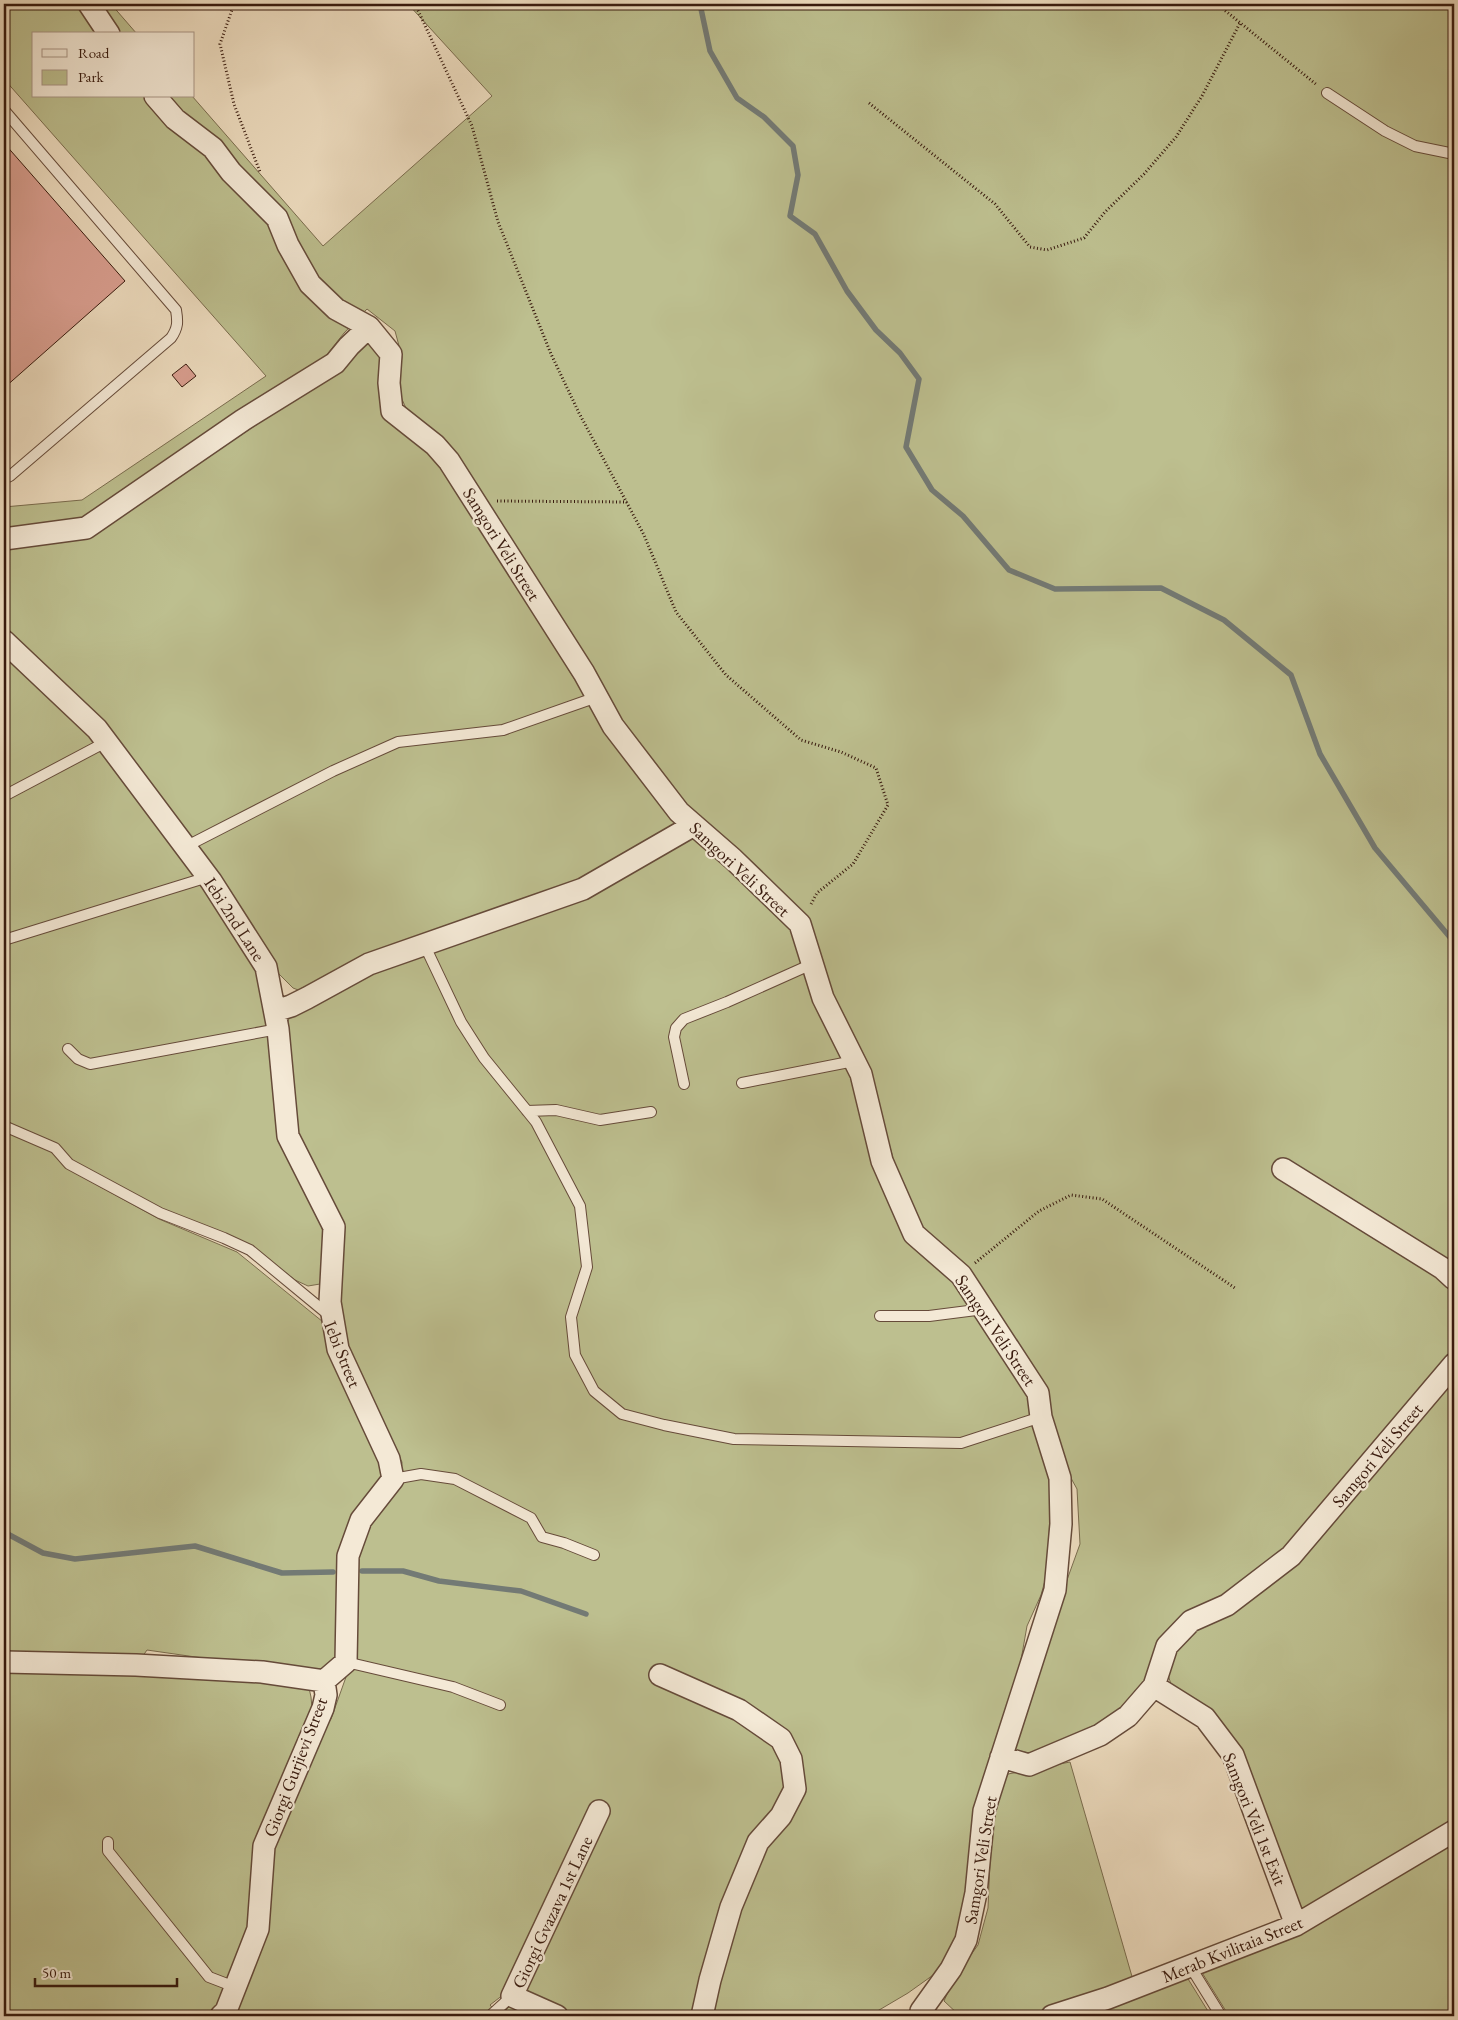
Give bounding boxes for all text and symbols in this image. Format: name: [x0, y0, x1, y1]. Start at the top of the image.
legend: [32, 32, 195, 98]
text: Road: [78, 43, 110, 62]
text: Park: [78, 67, 105, 86]
street label: Samgori Veli Street: [458, 483, 546, 605]
street label: Samgori Veli Street: [685, 816, 795, 922]
street label: Iebi 2nd Lane: [199, 873, 271, 965]
street label: Samgori Veli Street: [950, 1270, 1042, 1390]
street label: Iebi Street: [319, 1317, 367, 1391]
street label: Samgori Veli Street: [1327, 1398, 1428, 1512]
street label: Giorgi Gurjievi Street: [258, 1694, 332, 1840]
street label: Samgori Veli 1st Exit: [1218, 1749, 1292, 1889]
street label: Samgori Veli Street: [959, 1794, 1002, 1926]
street label: Giorgi Gvazava 1st Lane: [507, 1832, 597, 1992]
street label: Merab Kvilitaia Street: [1158, 1910, 1306, 1988]
scale bar: [35, 1955, 178, 1987]
text: 50 m: [42, 1963, 71, 1982]

